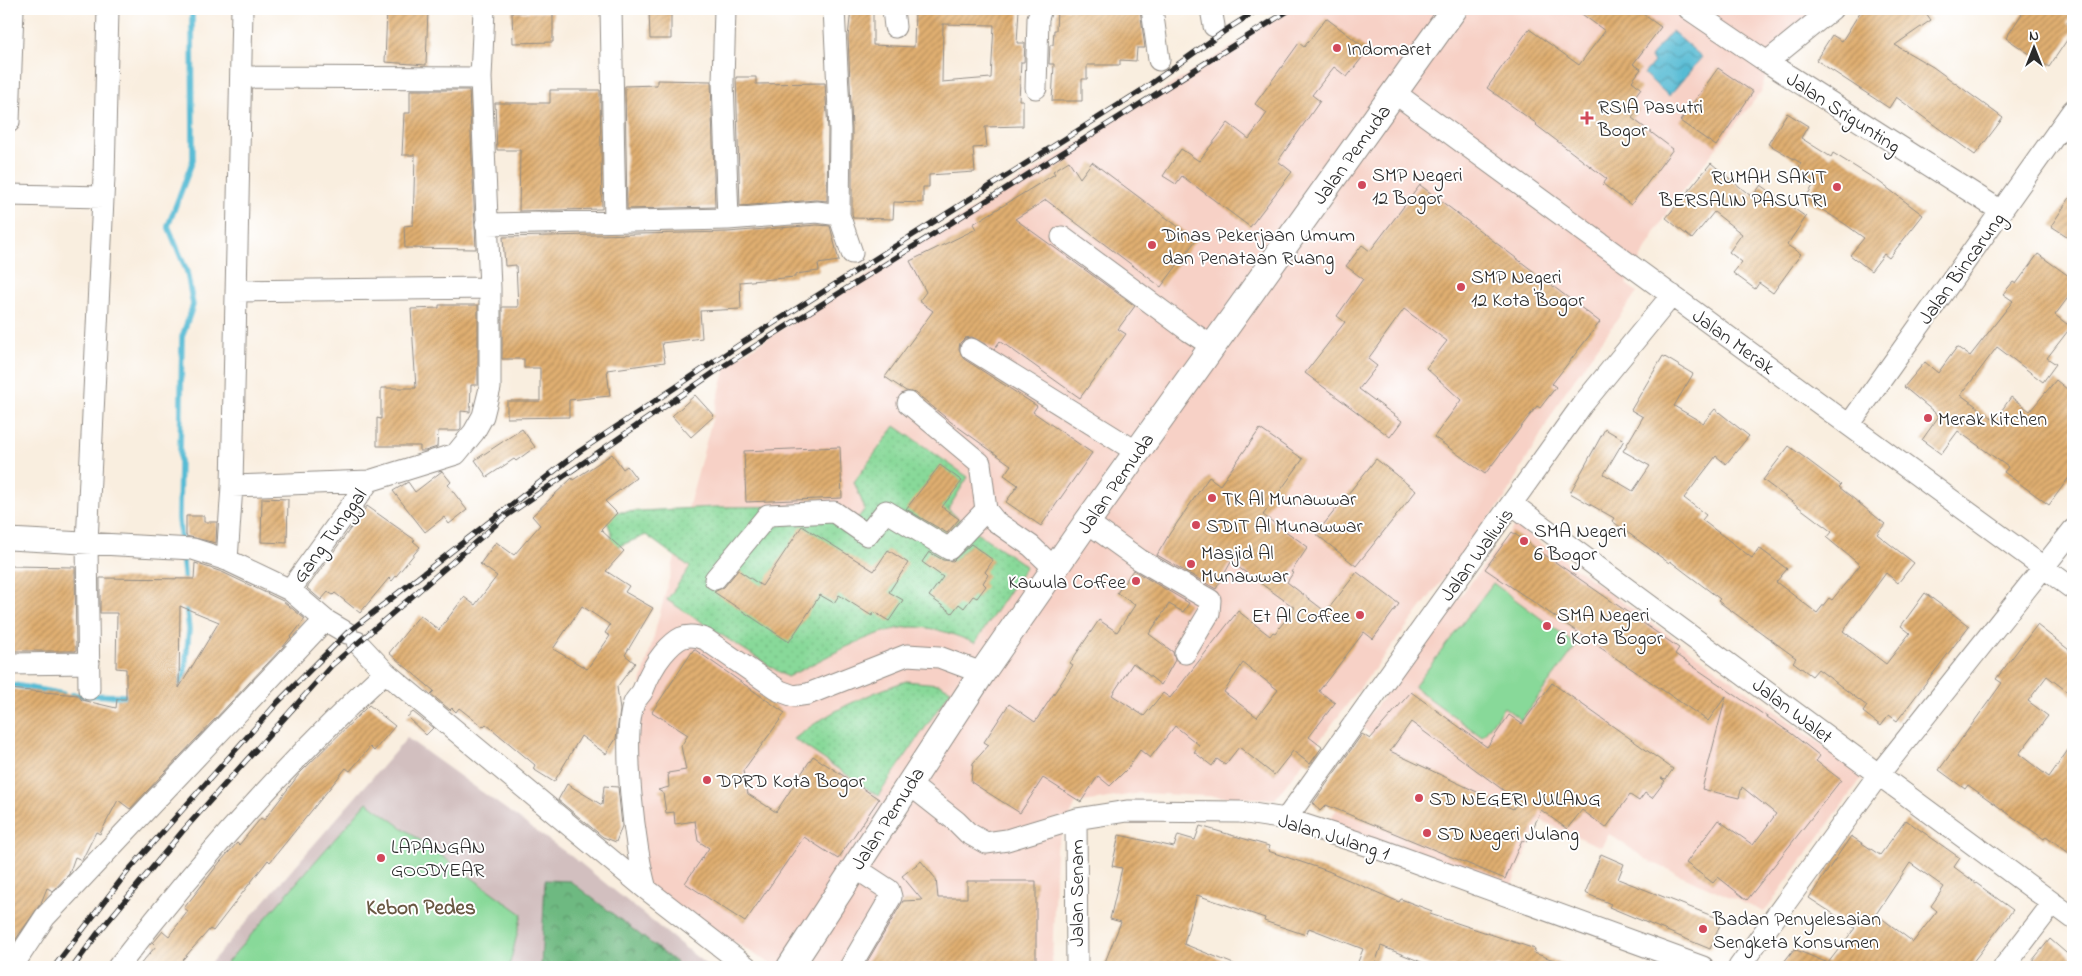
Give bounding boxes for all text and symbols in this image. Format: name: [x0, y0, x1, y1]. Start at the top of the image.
north arrow: [2010, 22, 2060, 72]
text: N: [2029, 26, 2039, 47]
place label: Indomaret: [1347, 36, 1432, 65]
marker: Indomaret: [1331, 42, 1343, 54]
street label: Jalan Srigunting: [1779, 66, 1906, 163]
place label: RSIA Pasutri Bogor: [1597, 94, 1703, 147]
street label: Jalan Pemuda: [1307, 99, 1399, 212]
marker: RSIA Pasutri Bogor: [1580, 111, 1594, 125]
place label: SMP Negeri 12 Bogor: [1372, 162, 1463, 215]
place label: RUMAH SAKIT BERSALIN PASUTRI: [1658, 164, 1827, 216]
marker: SMP Negeri 12 Bogor: [1356, 179, 1368, 191]
marker: RUMAH SAKIT BERSALIN PASUTRI: [1831, 181, 1843, 193]
street label: Jalan Bincarung: [1912, 207, 2015, 332]
place label: Dinas Pekerjaan Umum dan Penataan Ruang: [1161, 222, 1355, 275]
marker: Dinas Pekerjaan Umum dan Penataan Ruang: [1146, 239, 1158, 251]
place label: SMP Negeri 12 Kota Bogor: [1471, 264, 1585, 317]
marker: SMP Negeri 12 Kota Bogor: [1455, 281, 1467, 293]
street label: Jalan Merak: [1685, 303, 1780, 383]
place label: Merak Kitchen: [1938, 406, 2047, 435]
marker: Merak Kitchen: [1922, 412, 1934, 424]
street label: Jalan Pemuda: [1071, 428, 1163, 541]
street label: Gang Tunggal: [287, 483, 376, 590]
place label: TK Al Munawwar: [1222, 486, 1357, 515]
marker: TK Al Munawwar: [1206, 492, 1218, 504]
street label: Jalan Waliwis: [1434, 503, 1522, 608]
place label: SDIT Al Munawwar: [1206, 513, 1364, 542]
place label: SMA Negeri 6 Bogor: [1534, 518, 1627, 571]
marker: SDIT Al Munawwar: [1190, 519, 1202, 531]
marker: SMA Negeri 6 Bogor: [1518, 535, 1530, 547]
place label: Masjid Al Munawwar: [1201, 540, 1289, 592]
marker: Masjid Al Munawwar: [1185, 558, 1197, 570]
place label: Kawula Coffee: [1008, 569, 1126, 598]
marker: Kawula Coffee: [1130, 575, 1142, 587]
place label: SMA Negeri 6 Kota Bogor: [1557, 602, 1664, 655]
place label: Et Al Coffee: [1252, 603, 1350, 632]
marker: Et Al Coffee: [1354, 609, 1366, 621]
marker: SMA Negeri 6 Kota Bogor: [1541, 620, 1553, 632]
street label: Jalan Walet: [1745, 672, 1838, 752]
street label: Jalan Pemuda: [845, 762, 933, 877]
place label: DPRD Kota Bogor: [716, 768, 866, 798]
marker: DPRD Kota Bogor: [701, 774, 713, 786]
place label: SD NEGERI JULANG: [1429, 786, 1601, 815]
marker: SD NEGERI JULANG: [1413, 792, 1425, 804]
street label: Jalan Julang 1: [1274, 808, 1393, 870]
place label: SD Negeri Julang: [1437, 821, 1579, 851]
marker: SD Negeri Julang: [1421, 827, 1433, 839]
place label: LAPANGAN GOODYEAR: [391, 834, 485, 886]
street label: Jalan Senam: [1064, 839, 1093, 947]
marker: LAPANGAN GOODYEAR: [375, 852, 387, 864]
district label: Kebon Pedes: [366, 894, 476, 924]
place label: Badan Penyelesaian Sengketa Konsumen: [1712, 906, 1881, 959]
marker: Badan Penyelesaian Sengketa Konsumen: [1697, 923, 1709, 935]

